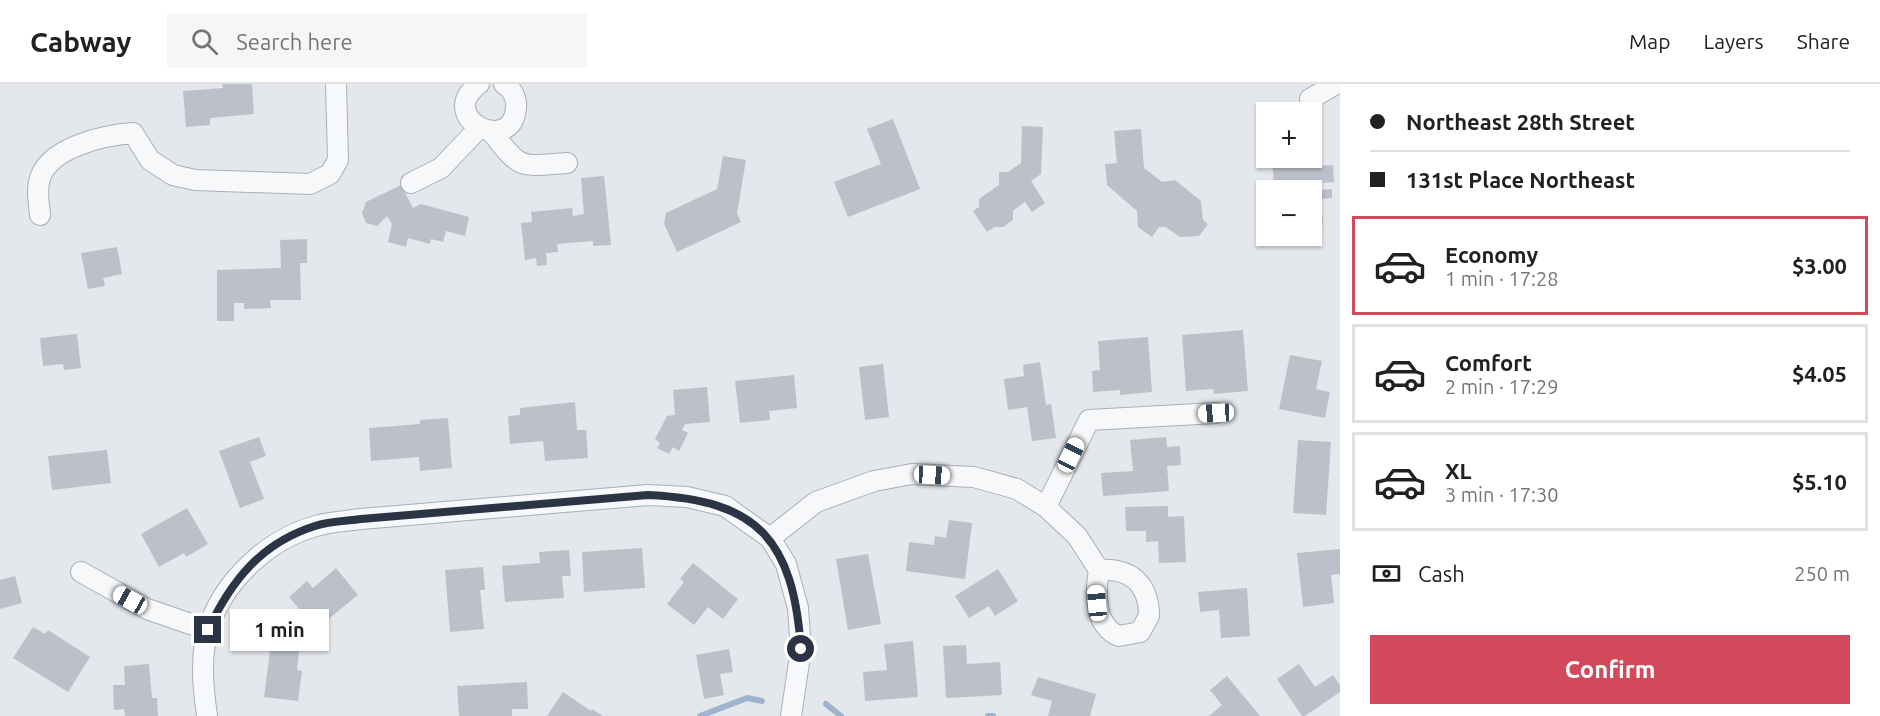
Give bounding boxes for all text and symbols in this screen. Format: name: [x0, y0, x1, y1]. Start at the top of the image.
search box: [167, 14, 587, 68]
icon: search: [188, 25, 221, 58]
text: Cabway: [30, 26, 131, 57]
text: Search here: [236, 29, 353, 54]
text: Map: [1629, 29, 1670, 53]
text: Layers: [1703, 29, 1764, 53]
text: Share: [1797, 29, 1850, 53]
map controls: [1256, 102, 1322, 246]
button: +: [1256, 102, 1322, 168]
text: Northeast 28th Street: [1406, 109, 1635, 134]
text: 131st Place Northeast: [1406, 167, 1635, 192]
button: −: [1256, 180, 1322, 246]
icon: car: [1373, 239, 1427, 293]
text: Economy: [1445, 242, 1538, 267]
text: $3.00: [1792, 253, 1847, 278]
text: 1 min · 17:28: [1445, 267, 1559, 290]
icon: car: [1373, 347, 1427, 401]
text: Comfort: [1445, 350, 1532, 375]
text: $4.05: [1792, 361, 1847, 386]
text: 2 min · 17:29: [1445, 375, 1559, 398]
car: [1198, 403, 1234, 423]
car: [1055, 435, 1087, 475]
icon: car: [1373, 455, 1427, 509]
text: XL: [1445, 458, 1472, 483]
car: [914, 465, 950, 485]
text: $5.10: [1792, 469, 1847, 494]
text: 3 min · 17:30: [1445, 483, 1559, 506]
icon: cash: [1370, 557, 1403, 590]
text: Cash: [1418, 561, 1465, 586]
text: 250 m: [1794, 562, 1850, 585]
car: [110, 583, 150, 617]
car: [1086, 584, 1108, 622]
callout: 1 min: [229, 609, 328, 651]
route end: [194, 616, 221, 643]
text: 1 min: [254, 618, 305, 641]
route start: [787, 635, 814, 662]
button: Confirm: [1370, 635, 1850, 704]

